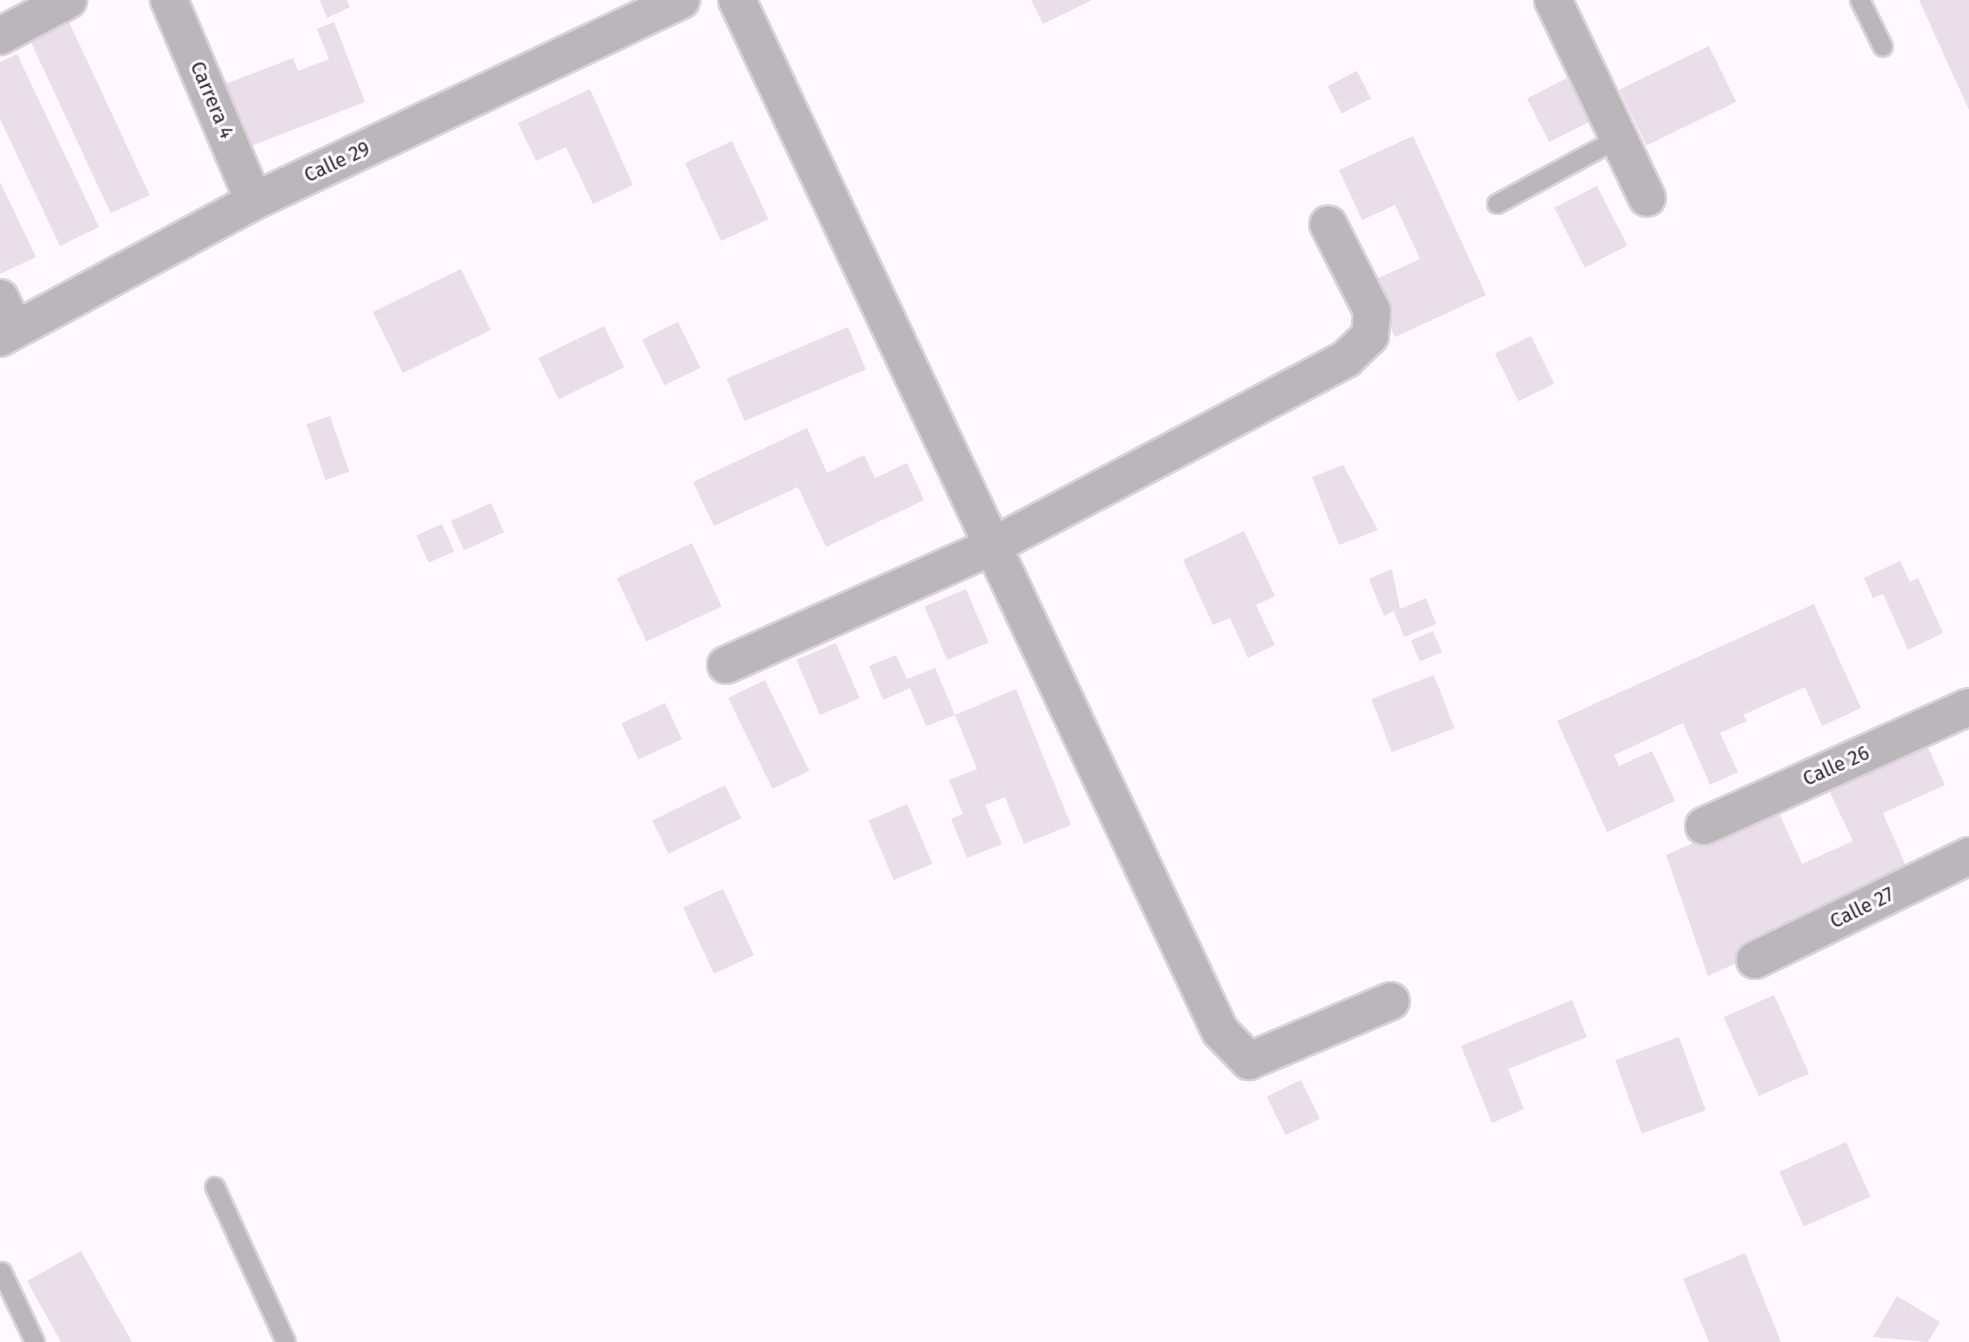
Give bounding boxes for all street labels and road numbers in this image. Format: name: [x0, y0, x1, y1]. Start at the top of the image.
street label: Carrera 4: [185, 58, 239, 142]
street label: Calle 29: [300, 136, 374, 188]
street label: Calle 26: [1799, 741, 1873, 791]
street label: Calle 27: [1826, 882, 1898, 934]

